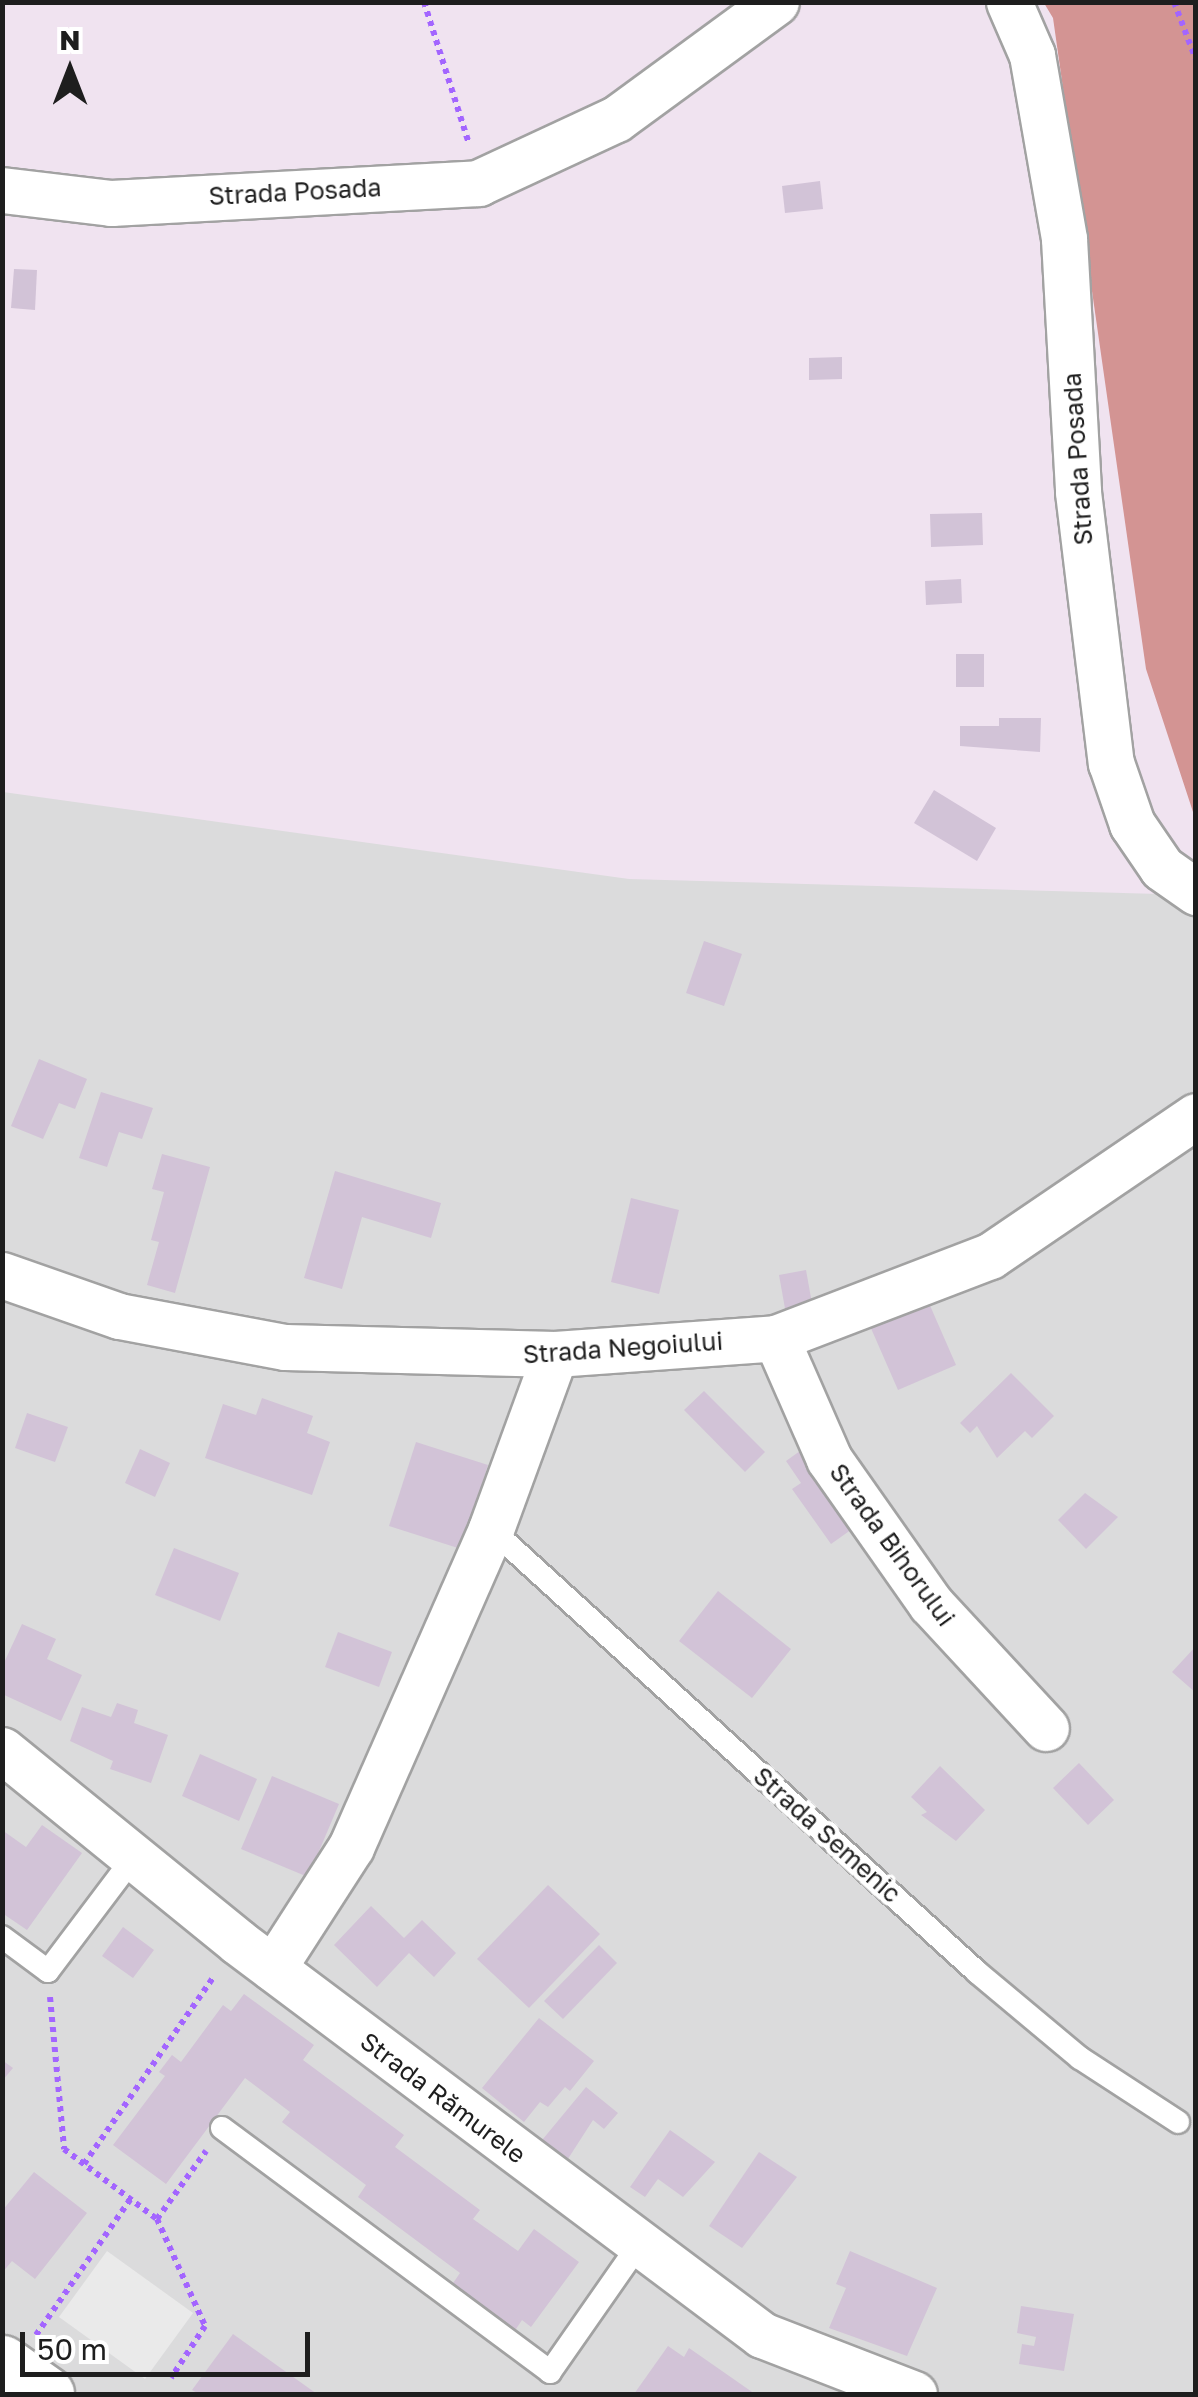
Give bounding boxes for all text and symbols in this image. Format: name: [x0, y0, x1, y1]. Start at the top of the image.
north arrow: [20, 20, 120, 120]
text: N: [59, 23, 81, 56]
street label: Strada Posada: [208, 172, 382, 212]
street label: Strada Posada: [1057, 372, 1099, 546]
street label: Strada Negoiului: [522, 1326, 724, 1370]
street label: Strada Bihorului: [823, 1458, 961, 1632]
street label: Strada Semenic: [747, 1761, 907, 1909]
street label: Strada Rămurele: [354, 2026, 532, 2170]
scale bar: [25, 2312, 315, 2374]
text: 50 m: [37, 2331, 107, 2367]

